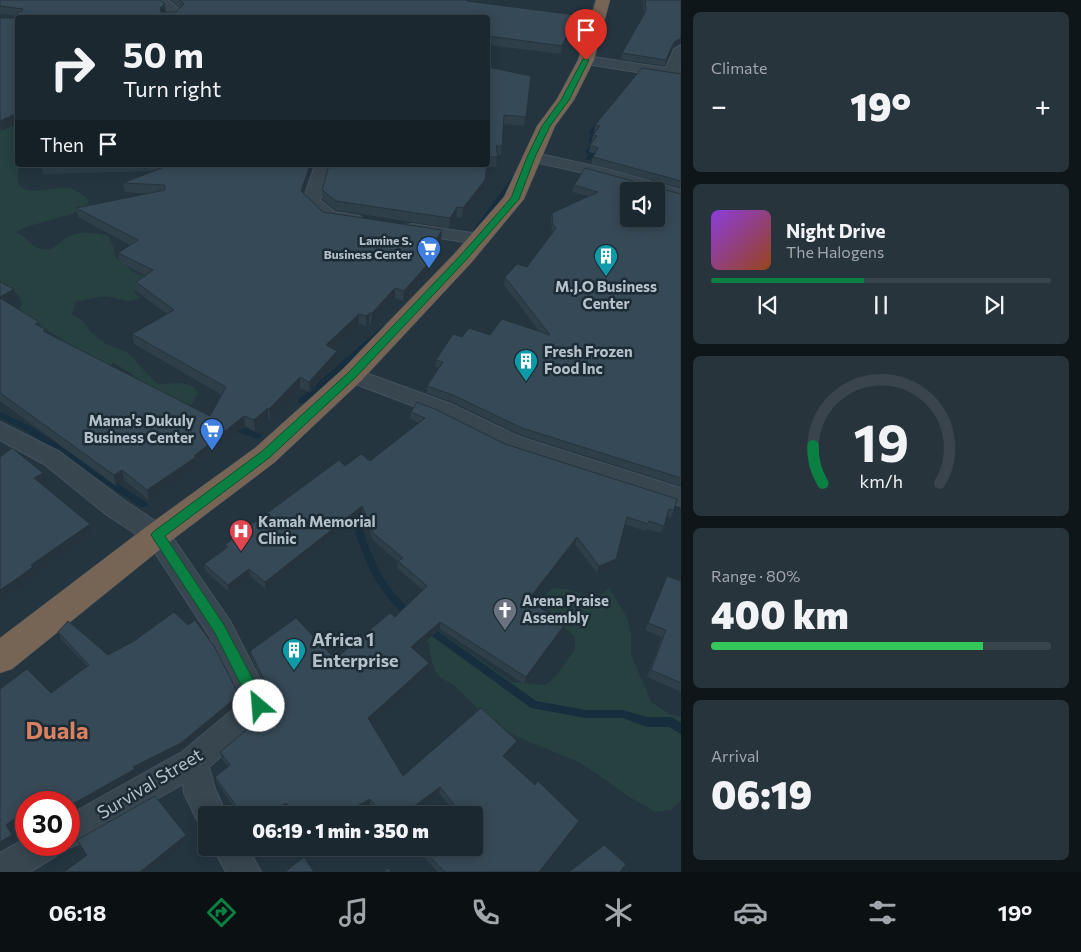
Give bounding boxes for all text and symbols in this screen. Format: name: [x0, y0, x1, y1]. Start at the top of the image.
pin: [565, 9, 607, 60]
icon: arrive: [572, 16, 600, 44]
text: 50 m: [123, 32, 204, 75]
icon: right: [40, 35, 105, 100]
text: Climate: [711, 58, 767, 77]
text: Turn right: [123, 75, 221, 102]
text: 19°: [850, 82, 911, 129]
text: −: [711, 88, 727, 122]
text: +: [1035, 88, 1051, 122]
icon: arrive: [94, 130, 122, 158]
text: Then: [40, 133, 84, 156]
map controls: [620, 182, 665, 227]
button: sound: [620, 182, 665, 227]
text: Night Drive: [786, 219, 886, 242]
place label: Lamine S. Business Center: [324, 233, 412, 261]
supermarket icon: Lamine S. Business Center: [416, 235, 442, 269]
text: The Halogens: [786, 242, 884, 261]
building icon: M.J.O Business Center: [593, 243, 619, 277]
place label: M.J.O Business Center: [555, 277, 657, 312]
icon: previous: [754, 291, 782, 319]
icon: pause: [867, 291, 895, 319]
icon: next: [980, 291, 1008, 319]
place label: Fresh Frozen Food Inc: [544, 342, 633, 377]
building icon: Fresh Frozen Food Inc: [513, 348, 539, 382]
text: 19: [853, 409, 909, 473]
place label: Mama's Dukuly Business Center: [84, 411, 195, 446]
supermarket icon: Mama's Dukuly Business Center: [199, 417, 225, 451]
text: km/h: [859, 470, 903, 492]
place label: Kamah Memorial Clinic: [258, 512, 376, 547]
hospital icon: Kamah Memorial Clinic: [228, 518, 254, 552]
text: Range · 80%: [711, 566, 800, 585]
text: 400 km: [711, 590, 849, 637]
place label: Arena Praise Assembly: [522, 591, 609, 626]
church icon: Arena Praise Assembly: [492, 597, 518, 631]
place label: Africa 1 Enterprise: [312, 628, 399, 671]
building icon: Africa 1 Enterprise: [281, 637, 307, 671]
position arrow: [232, 679, 284, 731]
district label: Duala: [25, 715, 89, 744]
street label: Survival Street: [93, 743, 206, 823]
text: Arrival: [711, 746, 759, 765]
text: 06:19: [711, 770, 812, 817]
speed limit sign: 30: [15, 791, 80, 856]
text: 06:19 · 1 min · 350 m: [252, 819, 429, 842]
icon: directions: [204, 895, 239, 930]
icon: music: [336, 895, 371, 930]
icon: phone: [468, 895, 503, 930]
icon: climate: [601, 895, 636, 930]
icon: car: [733, 895, 768, 930]
icon: filters: [865, 895, 900, 930]
text: 06:18: [49, 899, 106, 926]
text: 19°: [998, 899, 1032, 926]

